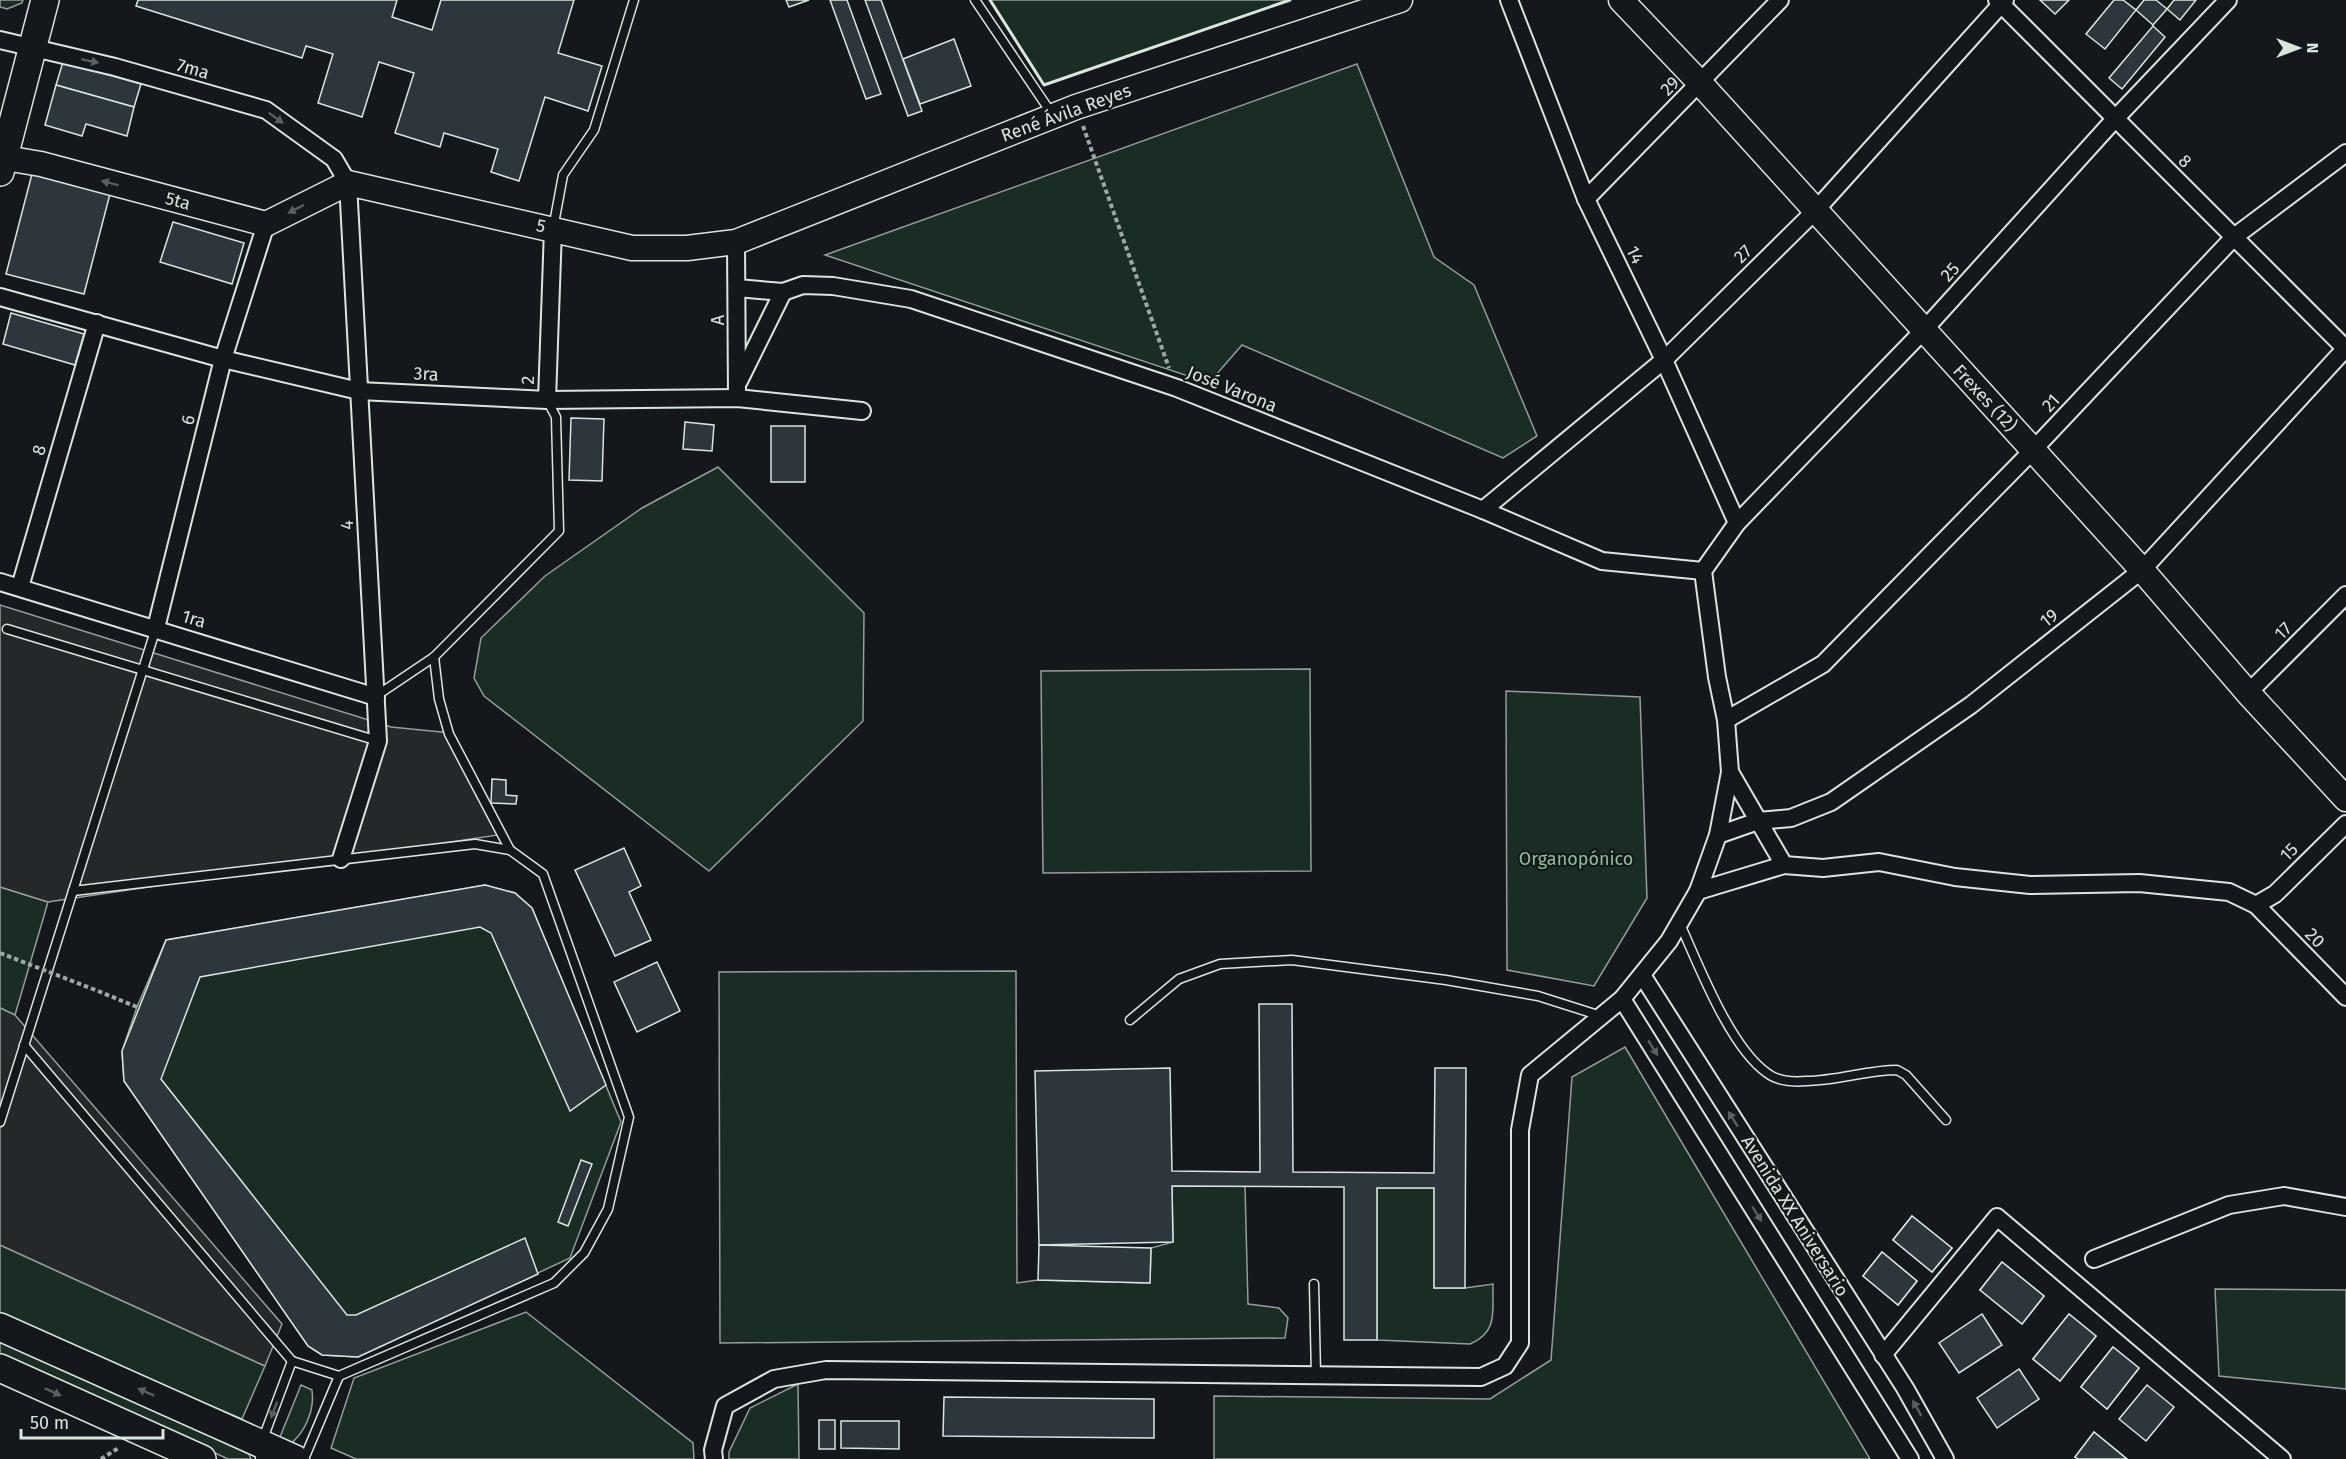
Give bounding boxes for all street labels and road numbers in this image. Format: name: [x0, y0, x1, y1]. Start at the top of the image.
street label: 7ma: [174, 54, 212, 84]
street label: 29: [1656, 72, 1684, 100]
street label: René Ávila Reyes: [998, 78, 1134, 147]
street label: 8: [2174, 150, 2196, 172]
street label: 5ta: [163, 187, 193, 215]
street label: 5: [534, 214, 548, 238]
street label: 27: [1729, 240, 1757, 268]
street label: 14: [1621, 242, 1649, 268]
street label: 25: [1936, 258, 1964, 286]
street label: A: [707, 314, 729, 325]
street label: Frexes (12): [1948, 360, 2022, 436]
street label: José Varona: [1184, 361, 1280, 417]
street label: 3ra: [413, 362, 439, 386]
street label: 2: [517, 375, 539, 385]
street label: 21: [2037, 390, 2065, 416]
street label: 6: [176, 413, 200, 427]
street label: 8: [27, 442, 51, 458]
street label: 4: [336, 519, 358, 530]
street label: 19: [2035, 604, 2063, 632]
street label: 1ra: [179, 605, 209, 633]
street label: 17: [2270, 618, 2296, 644]
street label: 15: [2275, 838, 2303, 866]
street label: 20: [2300, 924, 2330, 952]
street label: Avenida XX Aniversario: [1736, 1131, 1854, 1301]

